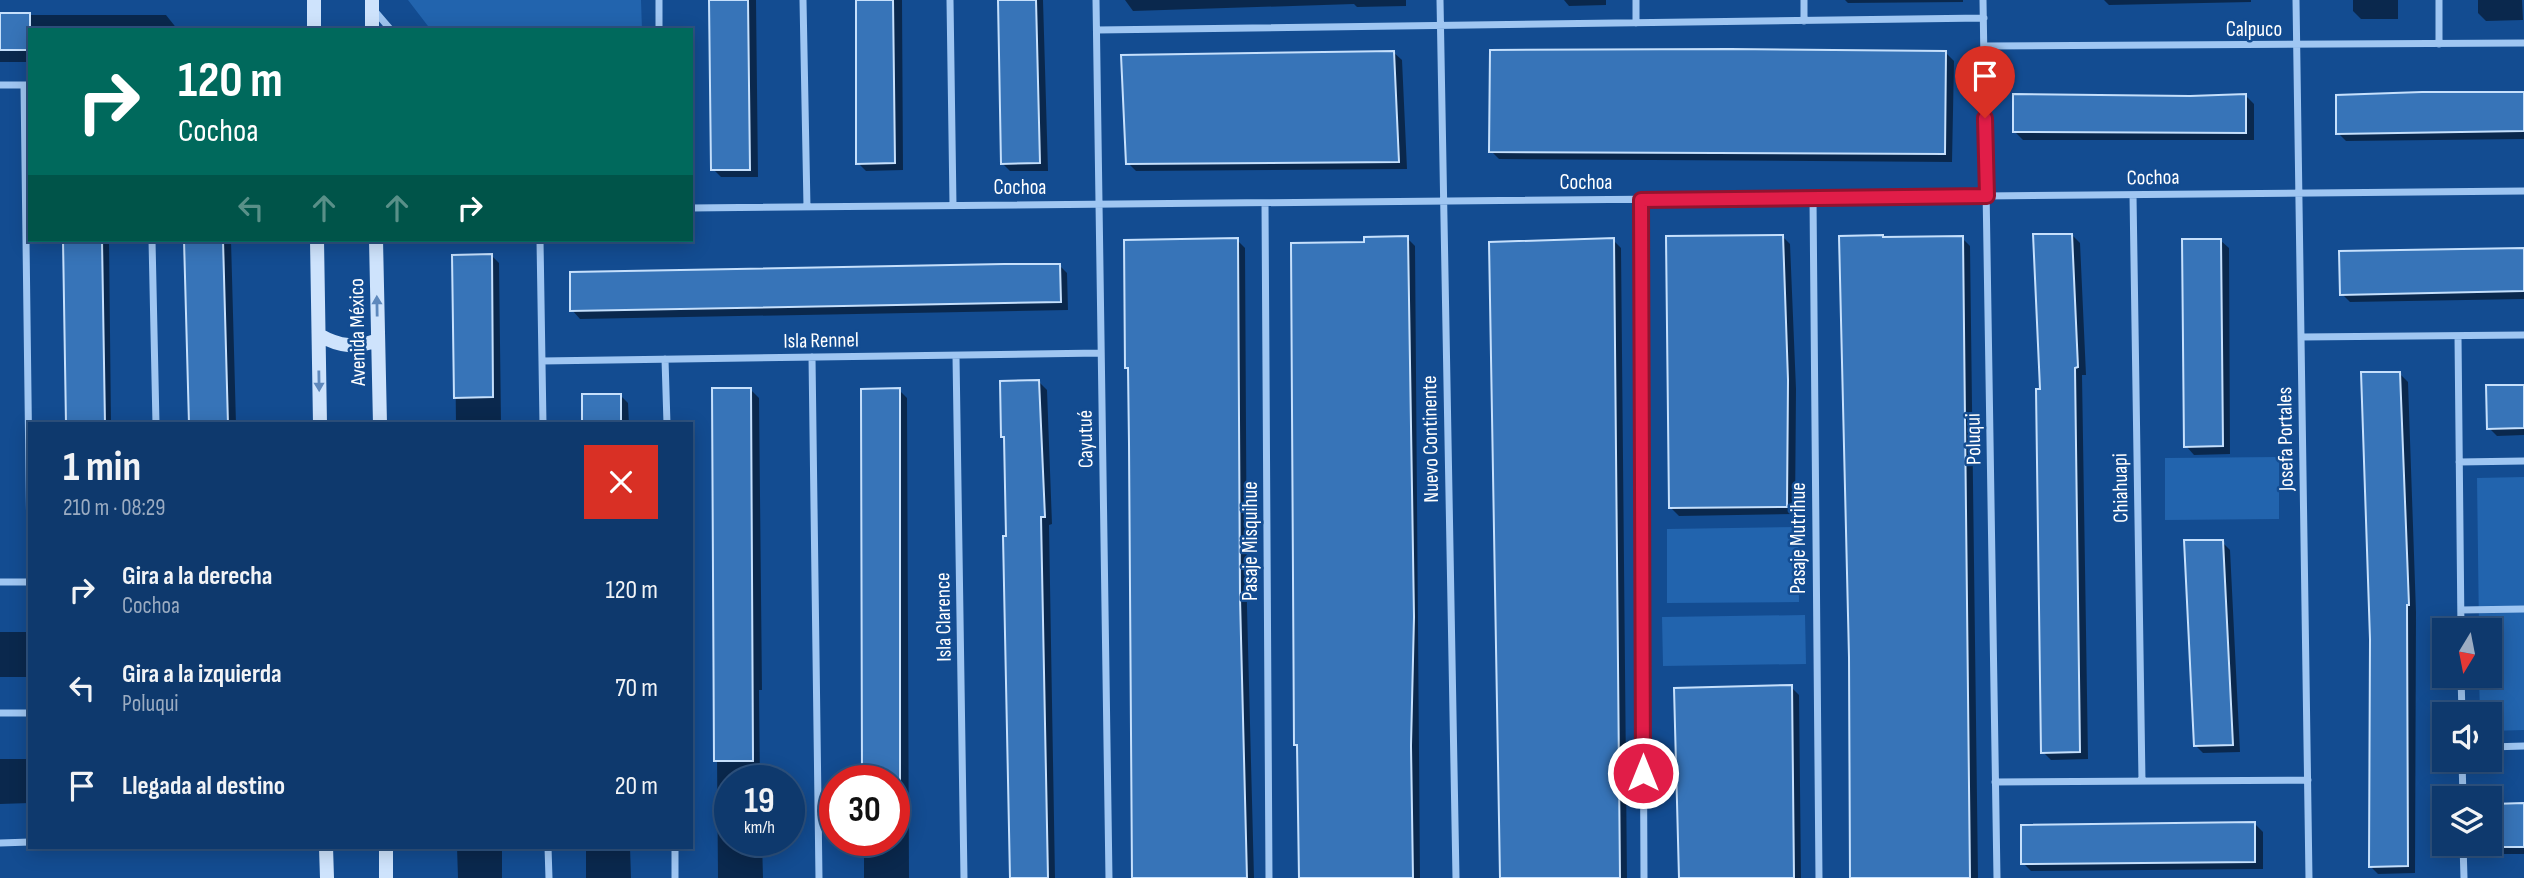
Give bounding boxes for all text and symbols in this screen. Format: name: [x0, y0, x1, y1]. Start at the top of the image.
street label: Calpuco: [2226, 17, 2282, 42]
pin: [1955, 46, 2015, 118]
text: 120 m: [178, 52, 283, 111]
icon: right: [63, 56, 154, 147]
icon: arrive: [1966, 57, 2004, 95]
text: Cochoa: [178, 112, 259, 151]
street label: Cochoa: [2126, 165, 2180, 190]
street label: Cochoa: [1560, 170, 1612, 195]
street label: Cochoa: [994, 175, 1046, 200]
icon: left: [232, 189, 270, 227]
icon: ahead: [305, 189, 343, 227]
icon: ahead: [378, 189, 416, 227]
icon: right: [451, 189, 489, 227]
street label: Avenida México: [344, 278, 371, 387]
one-way arrow: [372, 295, 383, 317]
street label: Isla Rennel: [783, 327, 859, 354]
one-way arrow: [314, 371, 325, 393]
street label: Nuevo Continente: [1417, 375, 1444, 503]
street label: Josefa Portales: [2272, 387, 2299, 492]
street label: Cayutué: [1072, 410, 1099, 468]
street label: Poluqui: [1961, 413, 1986, 465]
text: 1 min: [63, 442, 141, 493]
button: close: [584, 445, 658, 519]
street label: Chiahuapi: [2107, 453, 2134, 523]
street label: Pasaje Misquihue: [1238, 481, 1263, 601]
street label: Pasaje Mutrihue: [1786, 482, 1811, 594]
text: 210 m · 08:29: [63, 494, 166, 522]
text: Gira a la derecha: [122, 561, 272, 592]
icon: right: [63, 571, 101, 609]
street label: Isla Clarence: [930, 572, 957, 662]
text: 120 m: [605, 575, 658, 606]
text: Cochoa: [122, 592, 180, 620]
north arrow: [2432, 618, 2502, 688]
map controls: [2432, 618, 2502, 856]
text: Gira a la izquierda: [122, 659, 282, 690]
icon: left: [63, 669, 101, 707]
text: 70 m: [615, 673, 658, 704]
text: Poluqui: [122, 690, 179, 718]
button: sound: [2432, 702, 2502, 772]
position arrow: [1606, 736, 1680, 810]
speed limit sign: 30: [819, 765, 910, 856]
icon: arrive: [63, 767, 101, 805]
text: Llegada al destino: [122, 771, 285, 802]
text: 20 m: [615, 771, 658, 802]
text: 19: [744, 780, 775, 823]
button: layers: [2432, 786, 2502, 856]
text: km/h: [744, 817, 775, 838]

